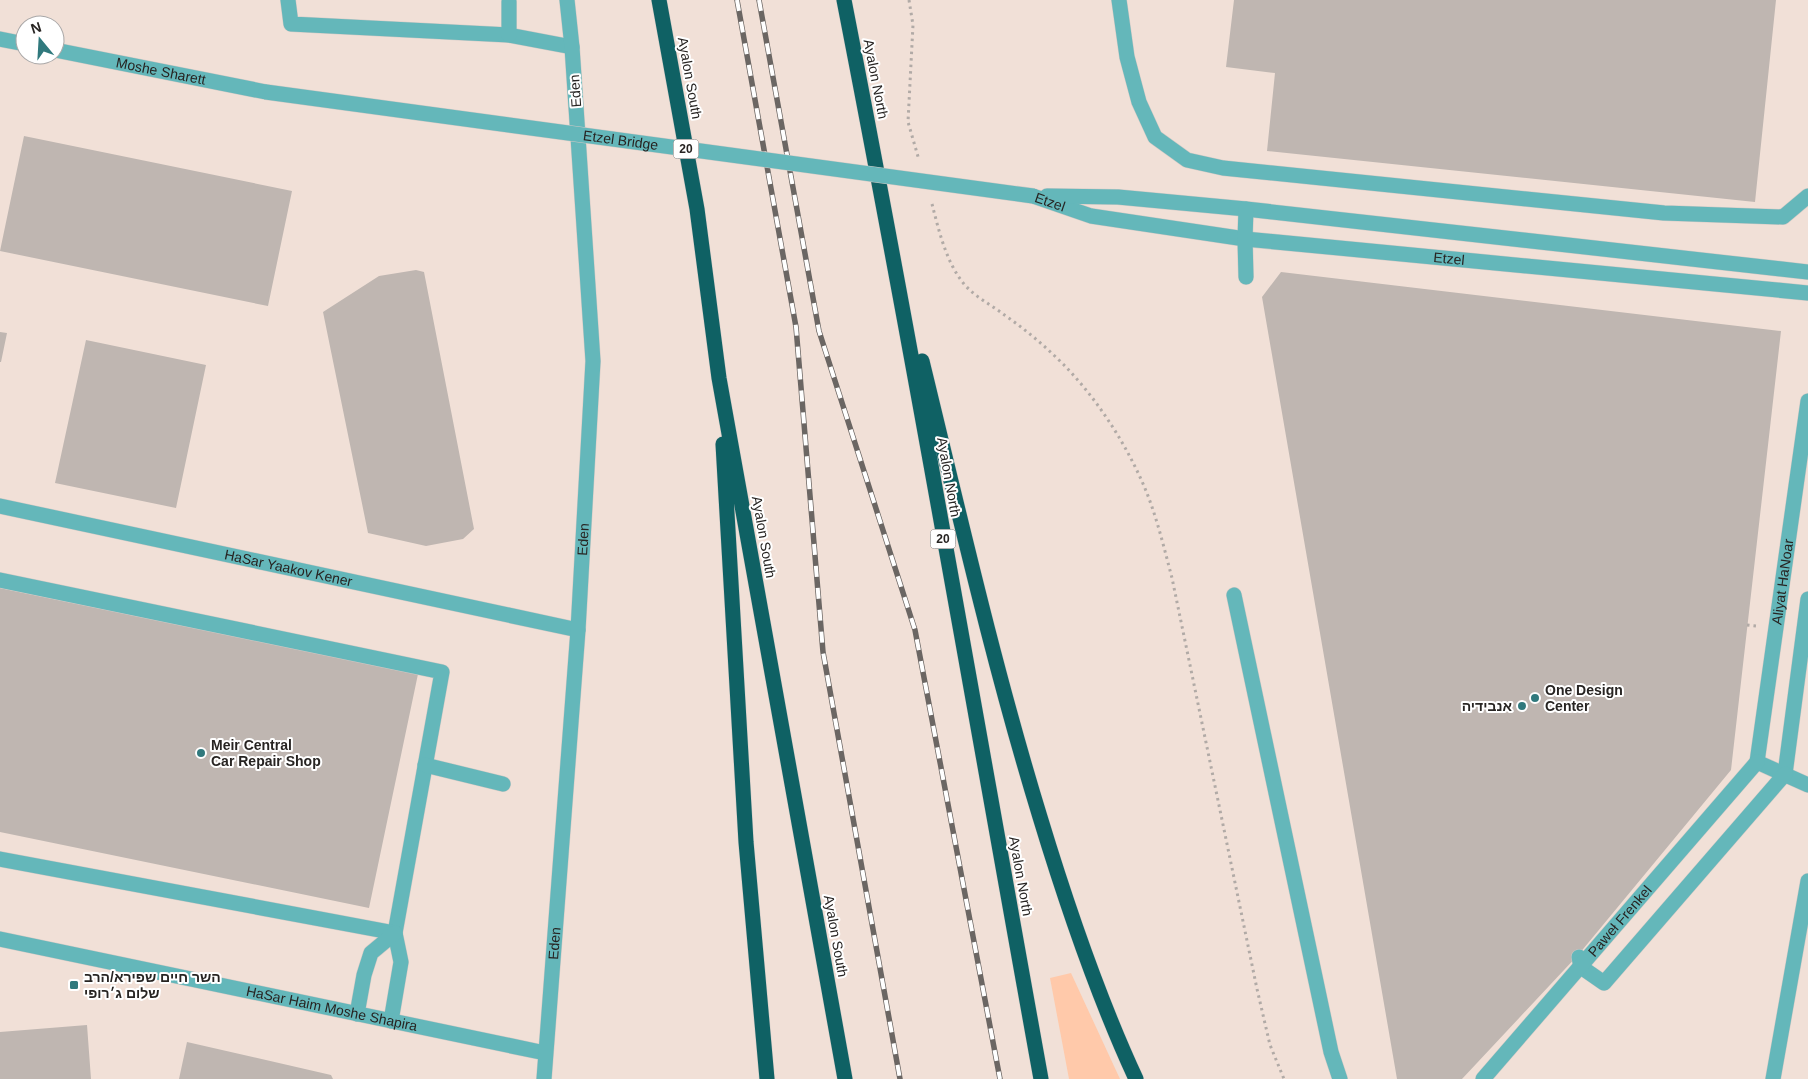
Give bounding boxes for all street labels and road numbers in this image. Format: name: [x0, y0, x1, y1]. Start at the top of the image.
street label: Ayalon South: [675, 36, 705, 120]
street label: Ayalon North: [860, 38, 892, 120]
street label: Moshe Sharett: [115, 54, 207, 88]
street label: Eden: [566, 74, 584, 108]
street label: Etzel Bridge: [582, 127, 659, 153]
road number: 20: [674, 140, 698, 158]
street label: Etzel: [1033, 189, 1067, 215]
street label: Etzel: [1433, 249, 1465, 268]
street label: Ayalon North: [934, 436, 964, 518]
street label: Ayalon South: [749, 495, 779, 579]
street label: Eden: [574, 523, 592, 556]
road number: 20: [930, 530, 956, 548]
street label: Aliyat HaNoar: [1768, 538, 1796, 626]
street label: HaSar Yaakov Kener: [223, 546, 354, 589]
street label: Ayalon North: [1006, 835, 1036, 917]
street label: Paweł Frenkel: [1585, 882, 1655, 960]
street label: Ayalon South: [821, 894, 851, 978]
street label: Eden: [545, 926, 563, 960]
street label: HaSar Haim Moshe Shapira: [245, 983, 419, 1034]

